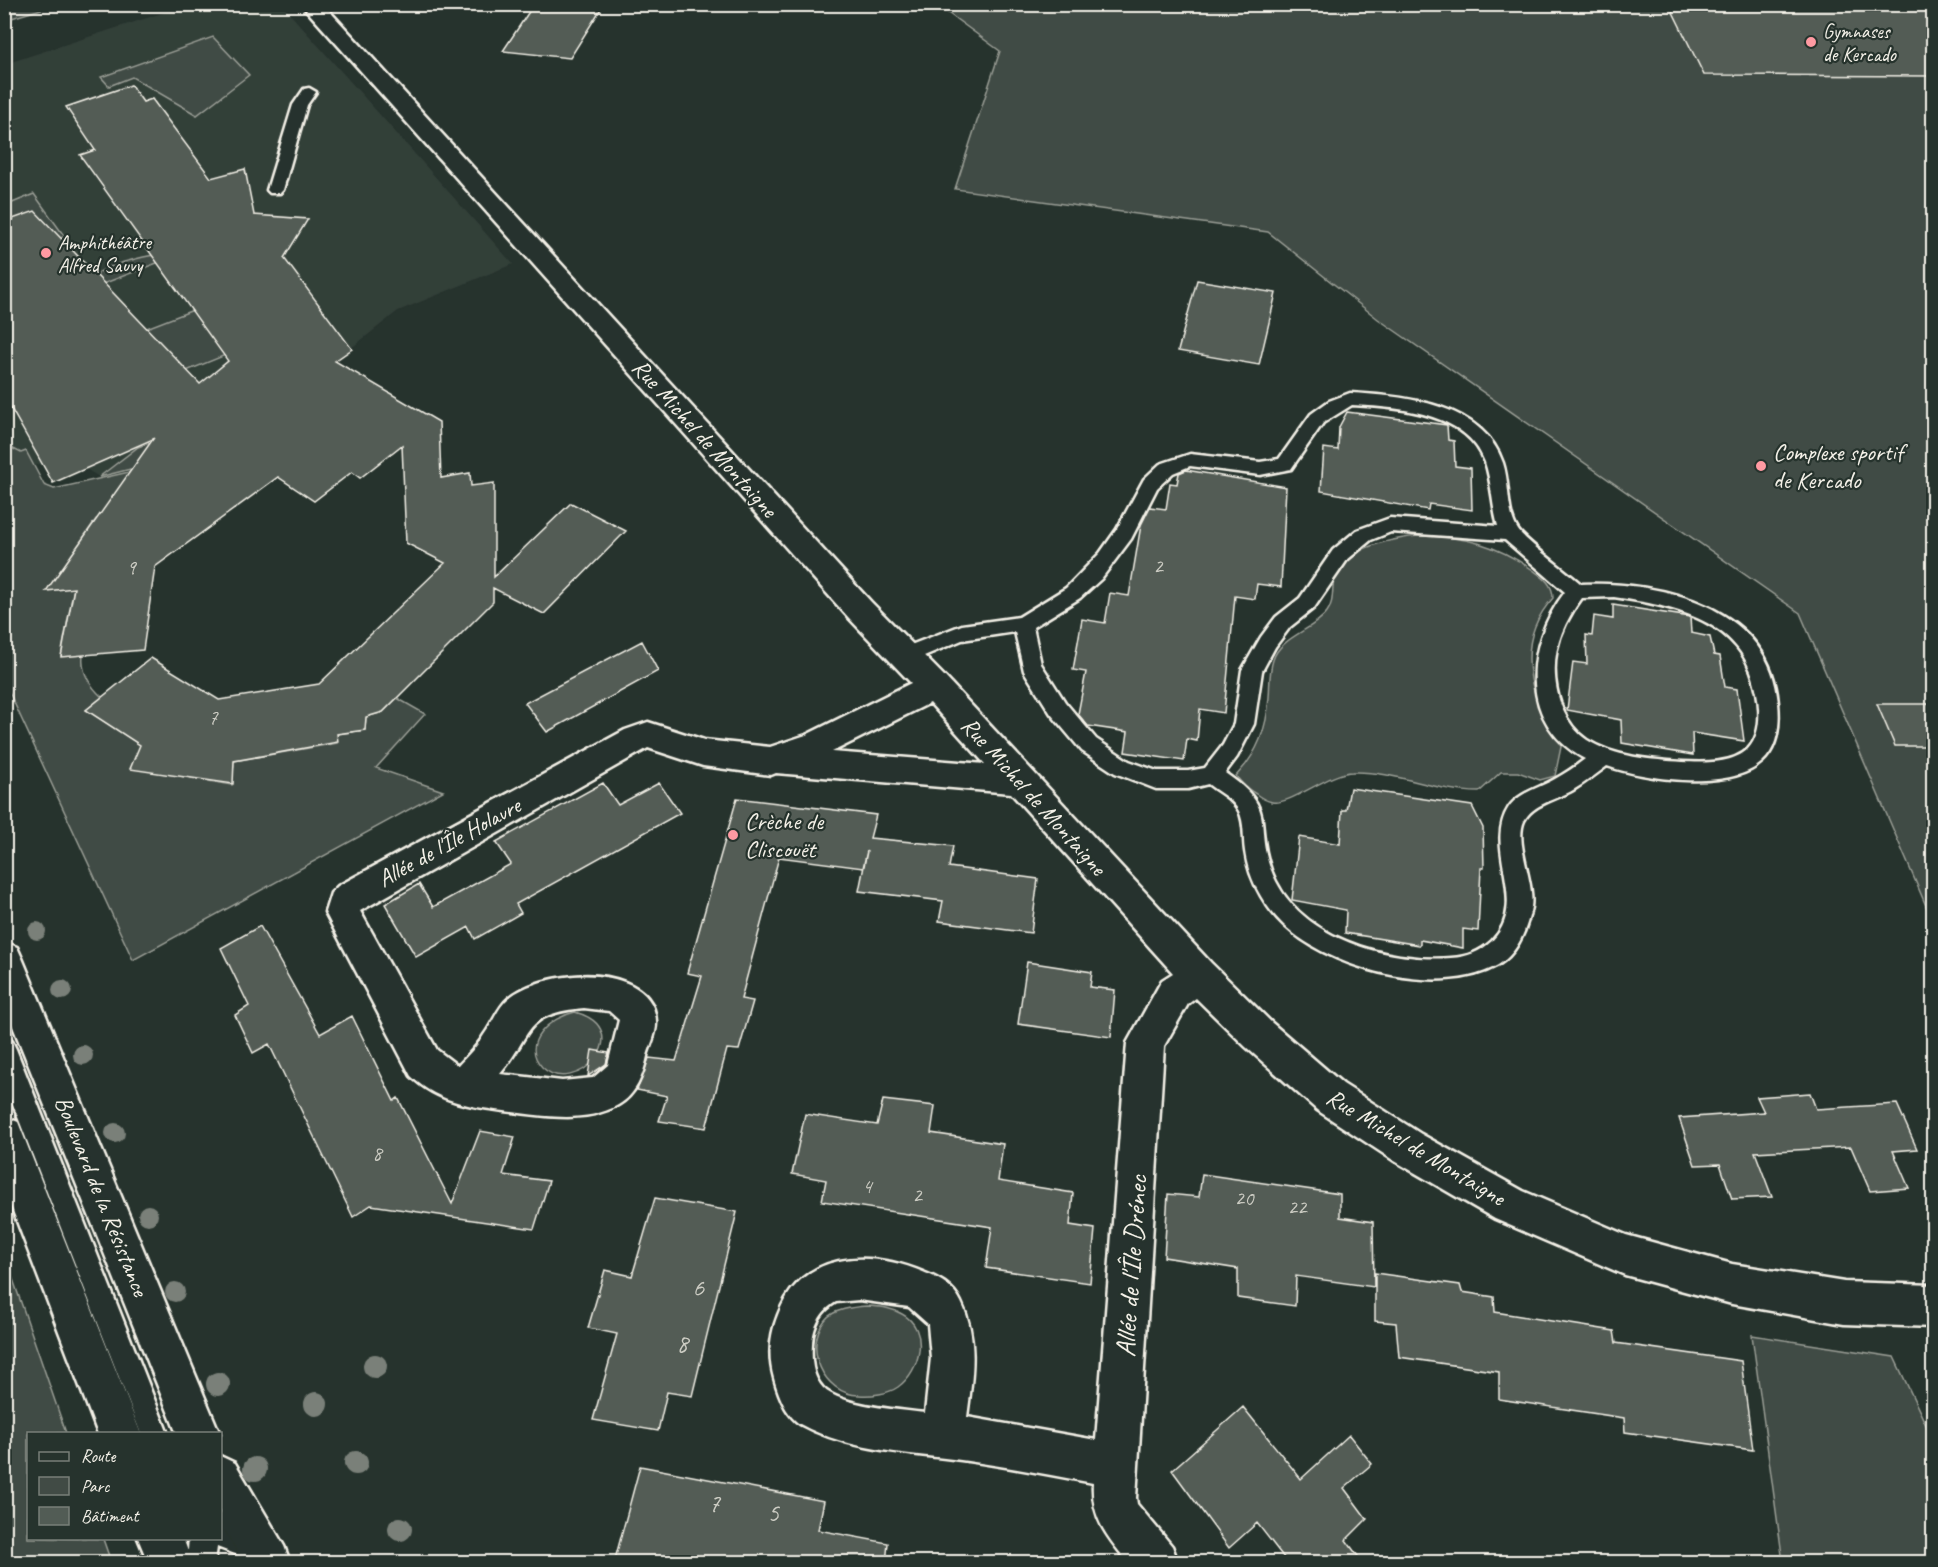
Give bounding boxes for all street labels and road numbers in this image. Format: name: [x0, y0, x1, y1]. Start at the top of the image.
street label: Rue Michel de Montaigne: [626, 352, 786, 525]
street label: Rue Michel de Montaigne: [955, 710, 1115, 883]
street label: Allée de l'Île Holavre: [372, 789, 528, 894]
street label: Rue Michel de Montaigne: [1321, 1082, 1513, 1213]
street label: Boulevard de la Résistance: [48, 1092, 157, 1302]
street label: Allée de l'Île Drénec: [1107, 1173, 1155, 1358]

